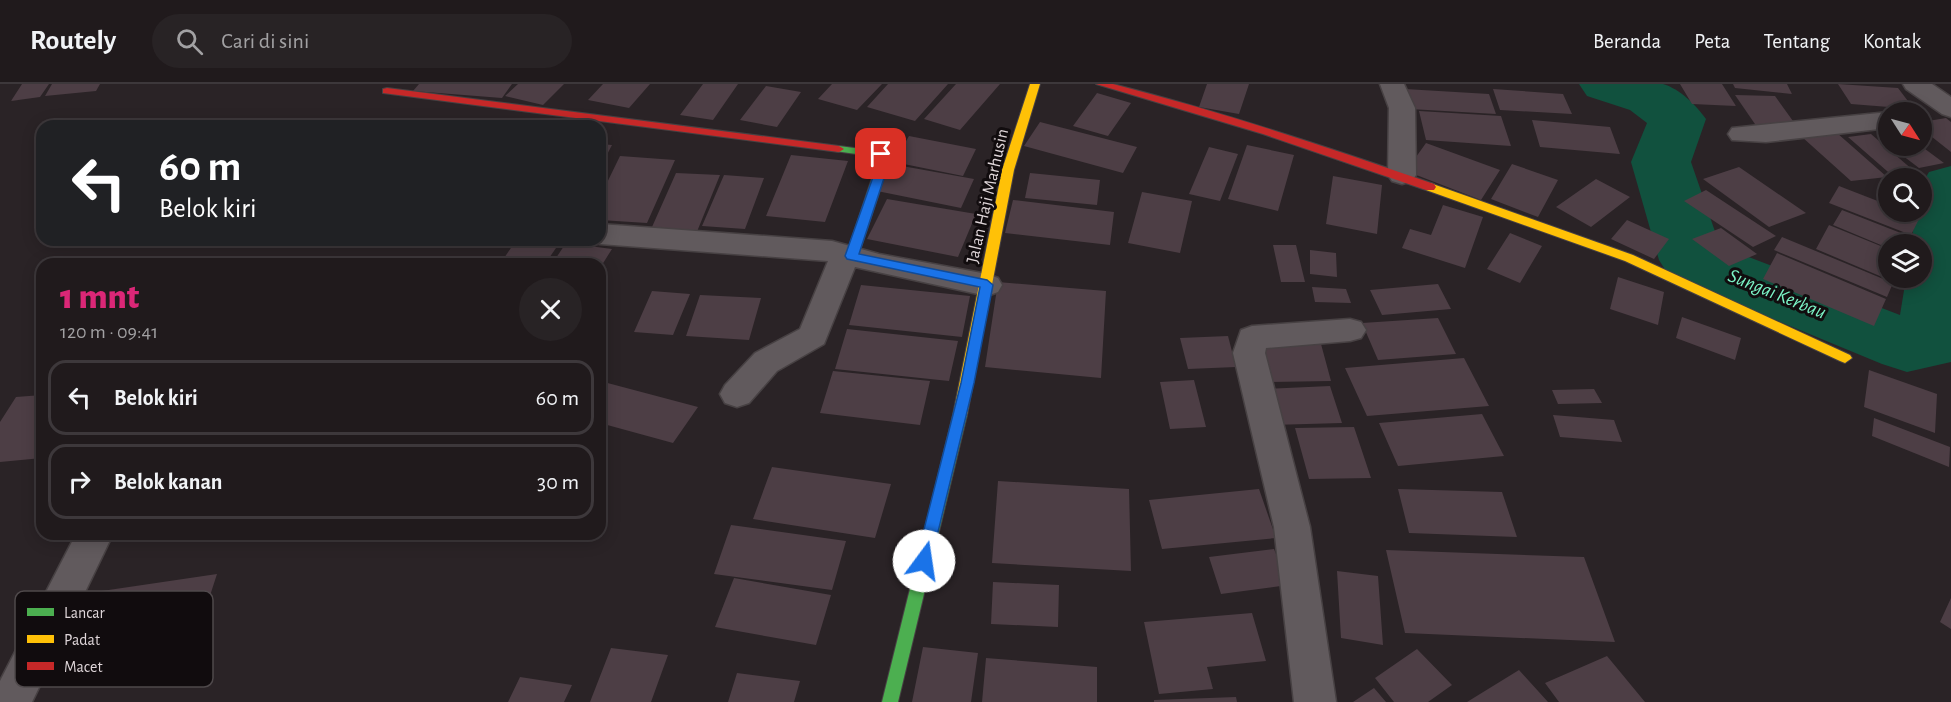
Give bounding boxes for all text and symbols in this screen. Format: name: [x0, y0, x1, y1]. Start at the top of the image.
search box: [152, 14, 572, 68]
icon: search: [173, 25, 206, 58]
text: Routely: [30, 27, 116, 55]
text: Cari di sini: [221, 30, 309, 52]
text: Beranda: [1593, 31, 1661, 52]
text: Peta: [1694, 31, 1730, 52]
text: Tentang: [1763, 31, 1830, 52]
text: Kontak: [1863, 31, 1921, 52]
north arrow: [1878, 102, 1932, 156]
map controls: [1878, 102, 1932, 288]
street label: Jalan Haji Marhusin: [964, 127, 1012, 265]
pin: [855, 128, 906, 179]
icon: arrive: [864, 137, 897, 170]
icon: left: [60, 144, 138, 222]
text: 60 m: [159, 146, 241, 188]
button: search: [1878, 168, 1932, 222]
text: Belok kiri: [159, 195, 256, 222]
button: layers: [1878, 234, 1932, 288]
water label: Sungai Kerbau: [1725, 265, 1829, 323]
button: close: [519, 278, 582, 341]
text: 1 mnt: [60, 279, 139, 315]
text: 120 m · 09:41: [60, 322, 158, 342]
icon: left: [63, 381, 96, 414]
text: Belok kiri: [114, 387, 198, 409]
text: 60 m: [536, 387, 579, 409]
icon: right: [63, 465, 96, 498]
text: Belok kanan: [114, 471, 222, 493]
text: 30 m: [537, 471, 579, 493]
position arrow: [892, 529, 956, 593]
legend: [15, 591, 213, 687]
text: Lancar: [64, 605, 105, 621]
text: Padat: [64, 632, 100, 648]
text: Macet: [64, 659, 102, 675]

